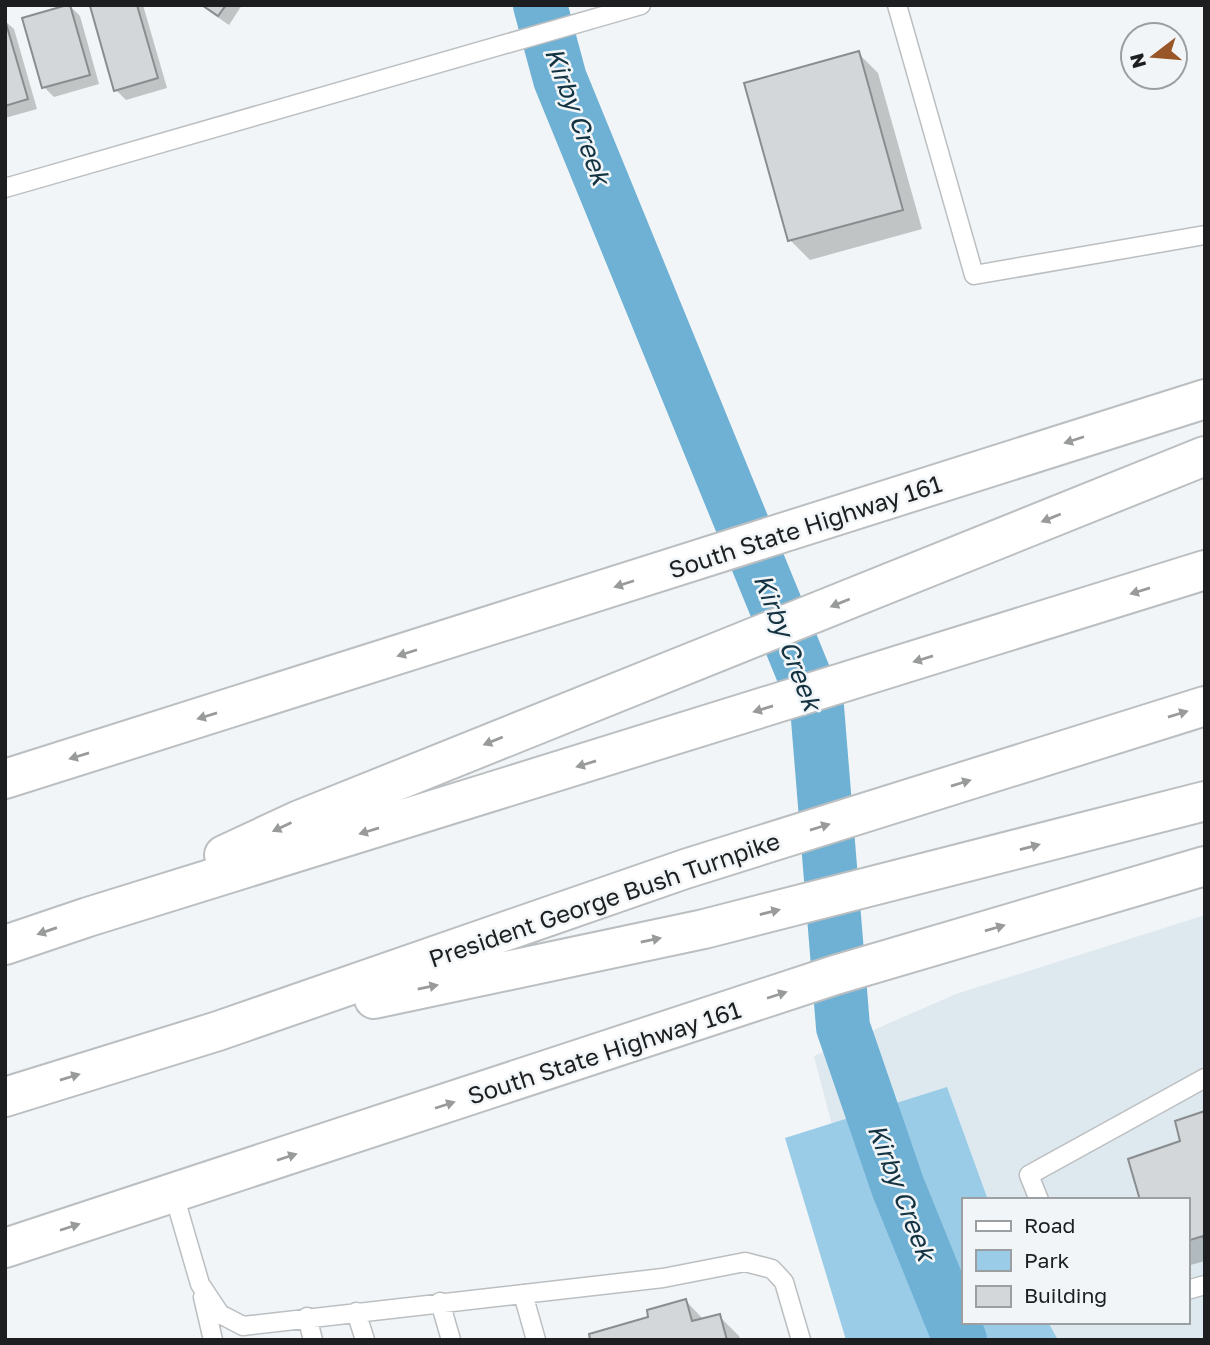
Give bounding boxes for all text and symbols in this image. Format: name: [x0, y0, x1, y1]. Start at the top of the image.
north arrow: [1119, 21, 1189, 91]
water label: Kirby Creek: [539, 43, 618, 191]
text: N: [1124, 51, 1150, 71]
one-way arrow: [1064, 435, 1085, 446]
street label: South State Highway 161: [665, 468, 945, 584]
one-way arrow: [1040, 513, 1061, 524]
water label: Kirby Creek: [748, 569, 829, 717]
one-way arrow: [613, 579, 634, 590]
one-way arrow: [1129, 586, 1150, 596]
one-way arrow: [829, 598, 850, 609]
one-way arrow: [397, 648, 418, 659]
one-way arrow: [912, 654, 933, 664]
one-way arrow: [753, 704, 774, 714]
one-way arrow: [1168, 709, 1189, 719]
one-way arrow: [196, 712, 217, 722]
one-way arrow: [482, 736, 503, 747]
one-way arrow: [68, 752, 89, 762]
one-way arrow: [576, 759, 597, 769]
one-way arrow: [951, 777, 972, 787]
one-way arrow: [810, 821, 831, 832]
one-way arrow: [272, 822, 292, 833]
street label: President George Bush Turnpike: [425, 825, 783, 973]
one-way arrow: [358, 826, 379, 836]
one-way arrow: [1020, 841, 1041, 851]
one-way arrow: [759, 906, 781, 917]
one-way arrow: [984, 923, 1005, 933]
one-way arrow: [36, 926, 57, 937]
one-way arrow: [640, 934, 662, 945]
one-way arrow: [417, 982, 439, 993]
one-way arrow: [767, 989, 788, 999]
street label: South State Highway 161: [464, 994, 744, 1110]
one-way arrow: [60, 1071, 81, 1082]
one-way arrow: [435, 1099, 456, 1110]
water label: Kirby Creek: [862, 1119, 943, 1267]
one-way arrow: [276, 1152, 297, 1162]
legend: [962, 1198, 1189, 1324]
text: Road: [1024, 1212, 1075, 1238]
one-way arrow: [60, 1222, 81, 1232]
text: Park: [1024, 1247, 1070, 1273]
text: Building: [1024, 1282, 1107, 1308]

